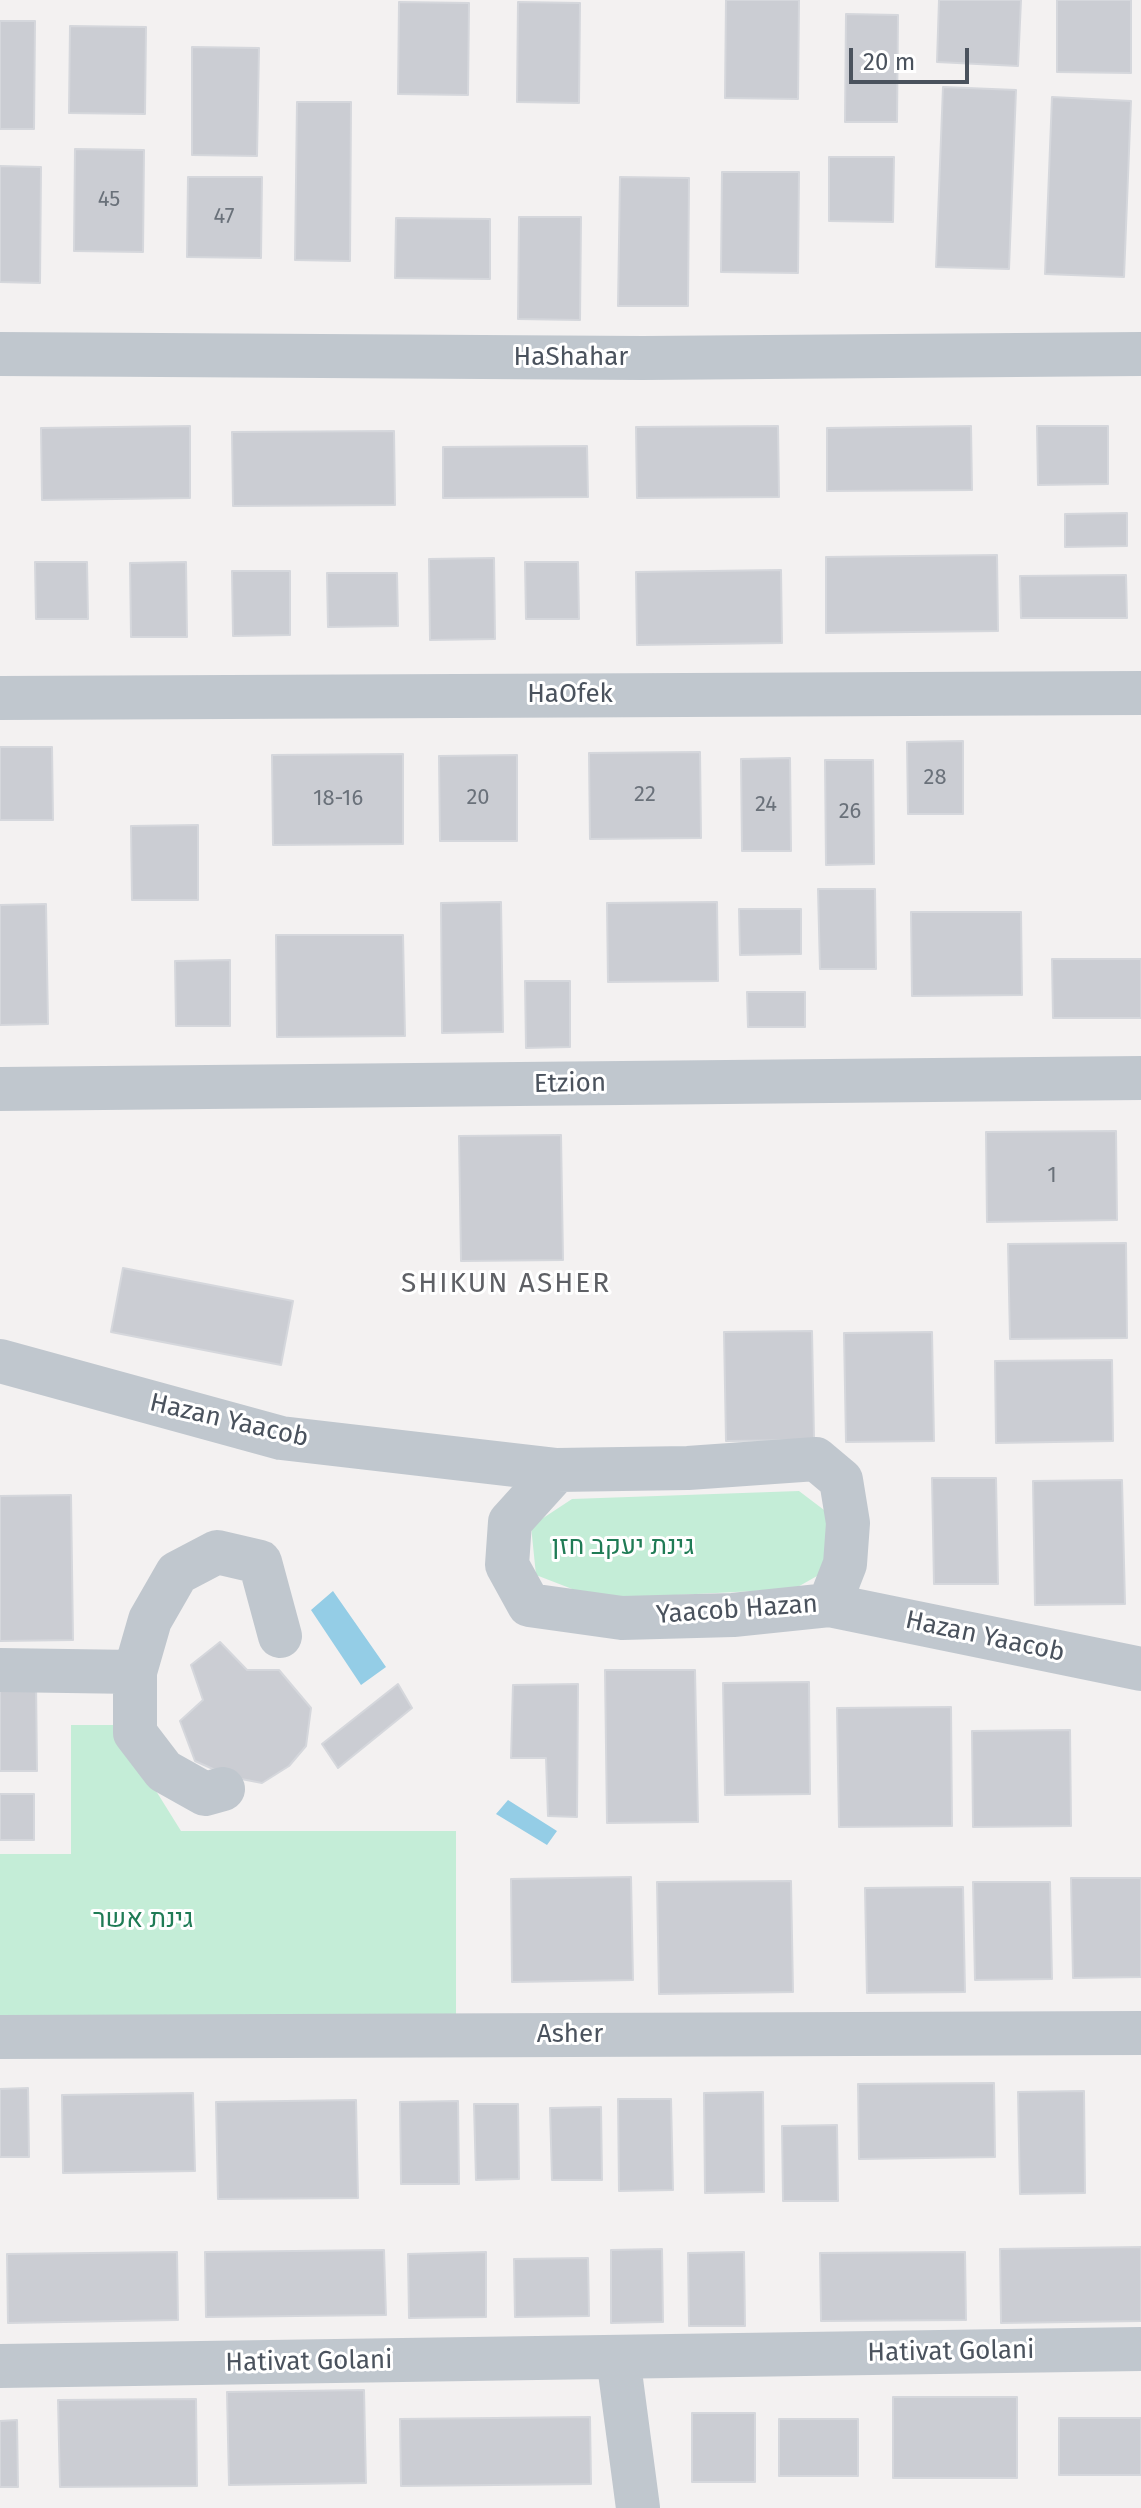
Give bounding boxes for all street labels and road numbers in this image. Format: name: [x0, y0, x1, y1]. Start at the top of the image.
street label: HaShahar: [514, 342, 628, 374]
street label: HaOfek: [527, 679, 613, 711]
street label: Etzion: [534, 1068, 606, 1100]
street label: Hazan Yaacob: [147, 1388, 311, 1454]
street label: Yaacob Hazan: [655, 1589, 819, 1631]
street label: Hazan Yaacob: [903, 1605, 1067, 1669]
street label: Asher: [537, 2019, 603, 2051]
street label: Hativat Golani: [867, 2335, 1035, 2369]
street label: Hativat Golani: [225, 2345, 393, 2379]

